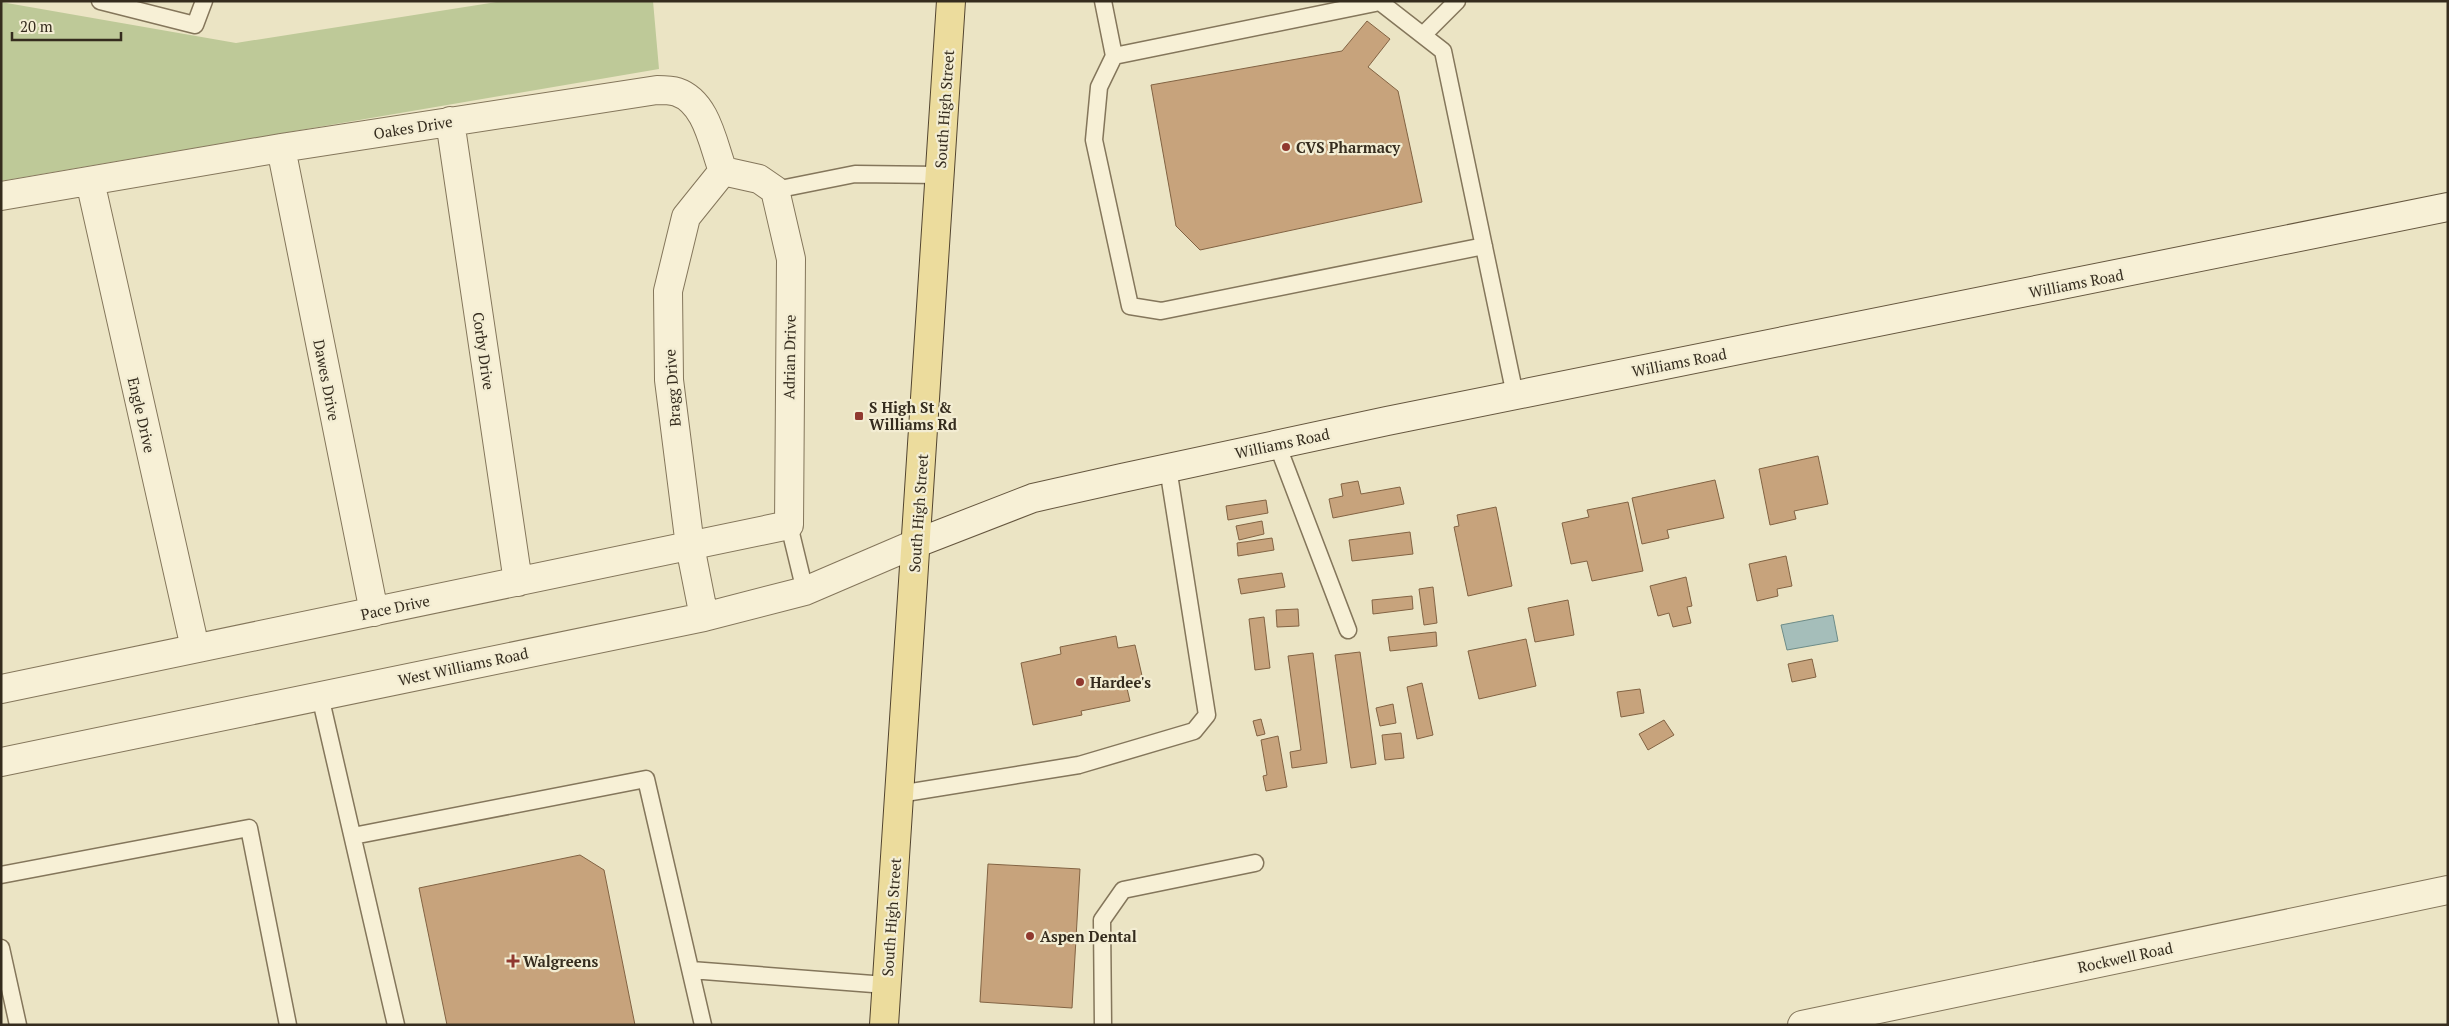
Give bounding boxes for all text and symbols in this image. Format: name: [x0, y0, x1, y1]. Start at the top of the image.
scale bar: [12, 10, 121, 42]
text: 20 m: [20, 16, 53, 36]
street label: South High Street: [930, 49, 958, 169]
street label: Oakes Drive: [372, 111, 454, 143]
place label: CVS Pharmacy: [1296, 137, 1401, 157]
marker: CVS Pharmacy: [1280, 141, 1292, 153]
street label: Williams Road: [2027, 264, 2125, 302]
street label: Corby Drive: [469, 311, 499, 391]
street label: Adrian Drive: [778, 314, 800, 400]
street label: Dawes Drive: [309, 338, 345, 422]
street label: Williams Road: [1630, 343, 1728, 381]
street label: Bragg Drive: [659, 349, 685, 427]
street label: Engle Drive: [124, 375, 160, 455]
place label: S High St & Williams Rd: [869, 397, 957, 434]
marker: S High St & Williams Rd: [853, 410, 865, 422]
street label: Williams Road: [1233, 423, 1331, 463]
street label: South High Street: [904, 453, 932, 573]
street label: Pace Drive: [359, 590, 431, 624]
street label: West Williams Road: [396, 642, 530, 690]
place label: Hardee's: [1090, 672, 1151, 692]
marker: Hardee's: [1074, 676, 1086, 688]
street label: South High Street: [877, 857, 905, 977]
place label: Aspen Dental: [1040, 926, 1137, 946]
marker: Aspen Dental: [1024, 930, 1036, 942]
street label: Rockwell Road: [2076, 937, 2174, 977]
place label: Walgreens: [523, 951, 598, 971]
marker: Walgreens: [507, 955, 519, 967]

